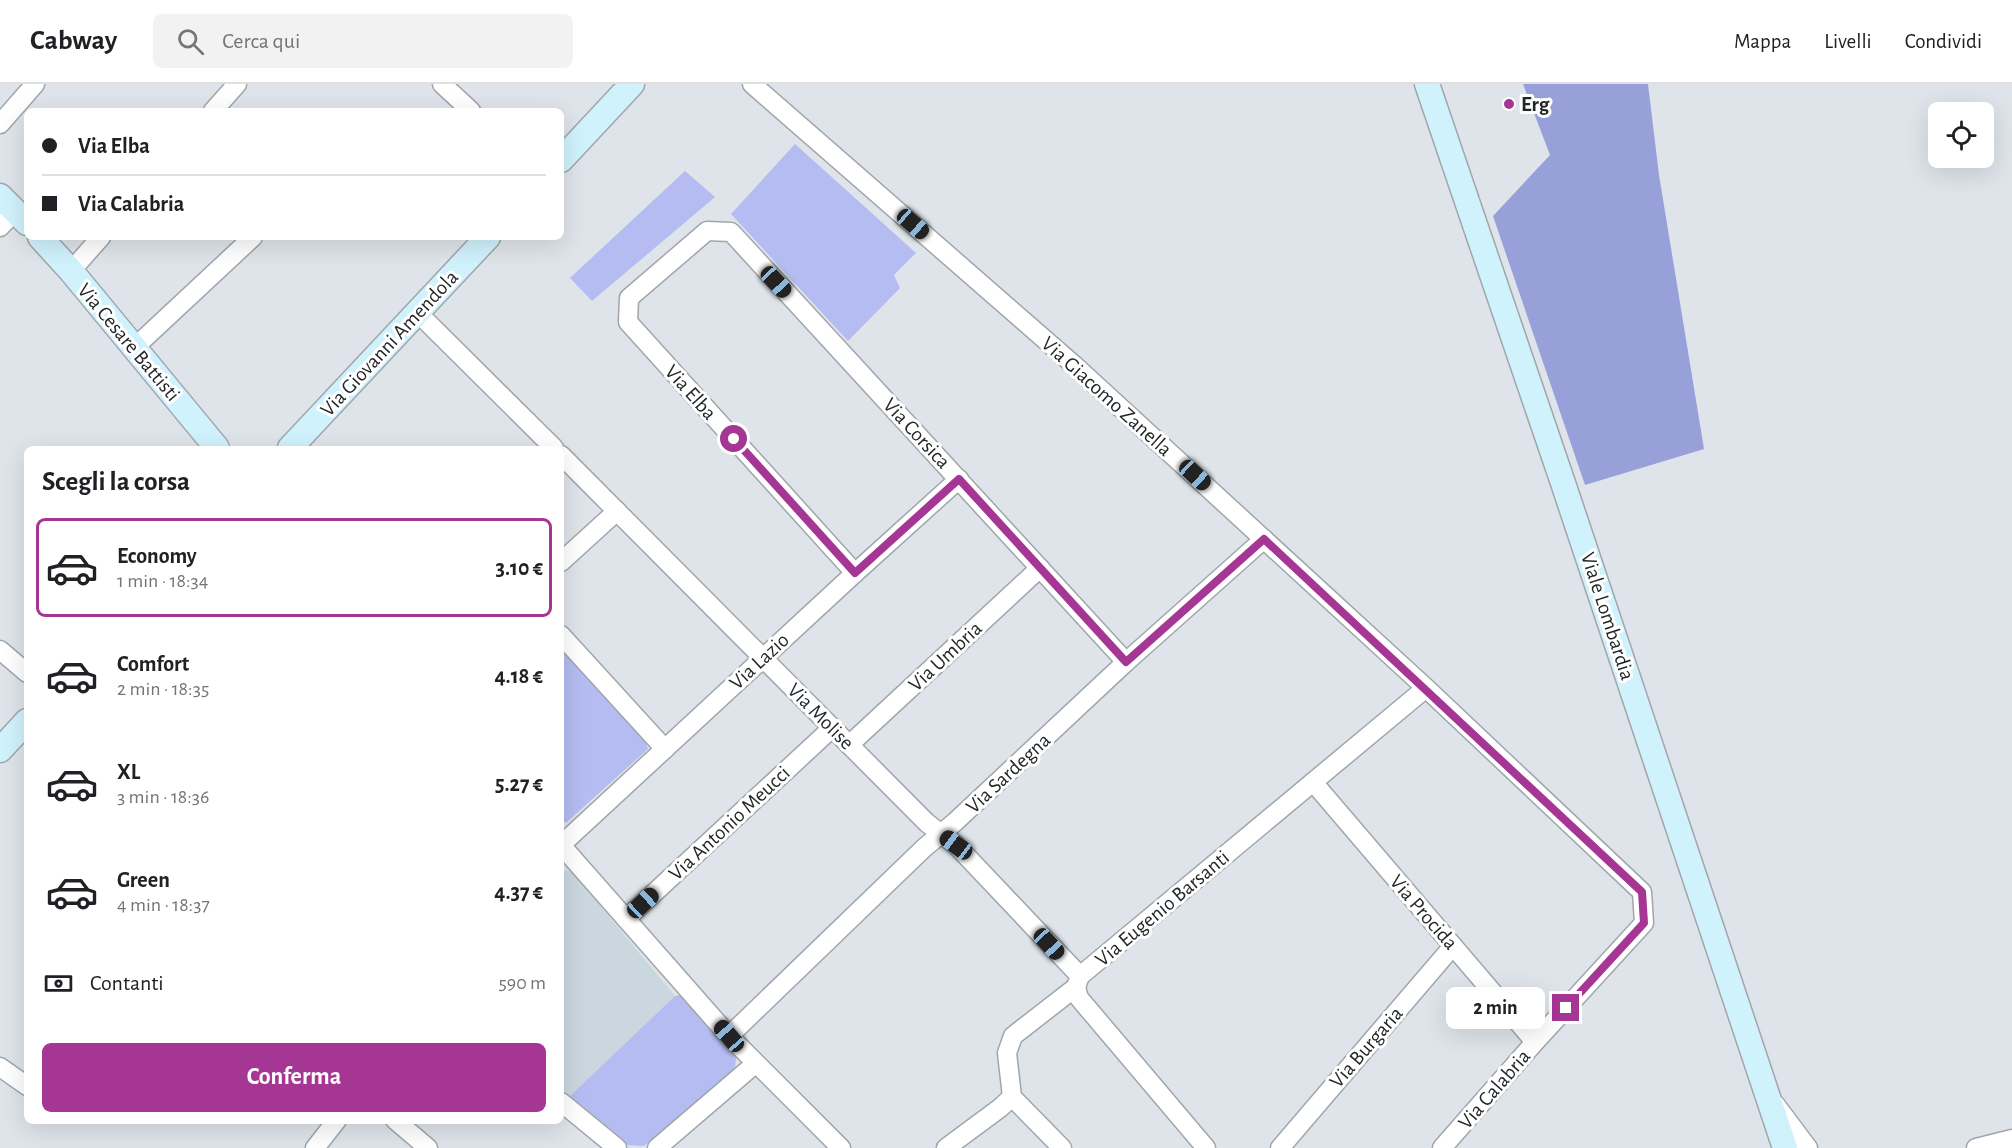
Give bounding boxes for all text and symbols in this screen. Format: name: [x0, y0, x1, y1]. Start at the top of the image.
search box: [153, 14, 573, 68]
icon: search: [174, 25, 207, 58]
text: Cabway: [30, 27, 117, 55]
text: Cerca qui: [222, 30, 300, 52]
text: Mappa: [1734, 31, 1791, 52]
text: Livelli: [1824, 31, 1872, 52]
text: Condividi: [1905, 31, 1982, 52]
place label: Erg: [1521, 94, 1550, 115]
marker: Erg: [1502, 97, 1516, 111]
map controls: [1928, 102, 1994, 168]
button: locate: [1928, 102, 1994, 168]
text: Via Elba: [78, 135, 150, 157]
text: Via Calabria: [78, 193, 184, 215]
car: [894, 205, 932, 243]
car: [757, 263, 795, 301]
street label: Via Giovanni Amendola: [316, 266, 462, 420]
street label: Via Cesare Battisti: [73, 279, 184, 405]
street label: Via Giacomo Zanella: [1037, 333, 1176, 460]
street label: Via Elba: [661, 361, 721, 424]
street label: Via Corsica: [879, 394, 954, 473]
route start: [720, 425, 747, 452]
car: [1176, 456, 1214, 494]
text: Scegli la corsa: [42, 468, 190, 495]
icon: car: [45, 541, 99, 595]
text: Economy: [117, 545, 197, 567]
street label: Viale Lombardia: [1577, 550, 1638, 683]
text: 3.10 €: [496, 557, 543, 579]
text: 1 min · 18:34: [117, 571, 208, 591]
street label: Via Umbria: [905, 617, 986, 695]
street label: Via Lazio: [726, 629, 793, 694]
icon: car: [45, 649, 99, 703]
text: Comfort: [117, 653, 189, 675]
text: 4.18 €: [495, 665, 543, 687]
text: 2 min · 18:35: [117, 679, 209, 699]
street label: Via Molise: [783, 679, 858, 754]
street label: Via Sardegna: [962, 729, 1055, 818]
icon: car: [45, 757, 99, 811]
text: XL: [117, 761, 140, 783]
street label: Via Antonio Meucci: [665, 762, 794, 885]
text: 5.27 €: [495, 773, 543, 795]
text: 3 min · 18:36: [117, 787, 209, 807]
car: [936, 827, 976, 863]
street label: Via Eugenio Barsanti: [1091, 846, 1233, 970]
icon: car: [45, 865, 99, 919]
text: Green: [117, 869, 170, 891]
street label: Via Procida: [1386, 871, 1462, 954]
text: 4.37 €: [494, 881, 543, 903]
car: [624, 884, 662, 922]
text: 4 min · 18:37: [117, 895, 210, 915]
car: [1030, 925, 1068, 963]
icon: cash: [42, 967, 75, 1000]
text: Contanti: [90, 972, 164, 994]
text: 590 m: [498, 973, 546, 993]
callout: 2 min: [1446, 987, 1545, 1029]
route end: [1552, 994, 1579, 1021]
text: 2 min: [1473, 998, 1518, 1018]
street label: Via Burgaria: [1326, 1003, 1407, 1092]
car: [710, 1017, 748, 1055]
button: Conferma: [42, 1043, 546, 1112]
street label: Via Calabria: [1454, 1045, 1535, 1133]

